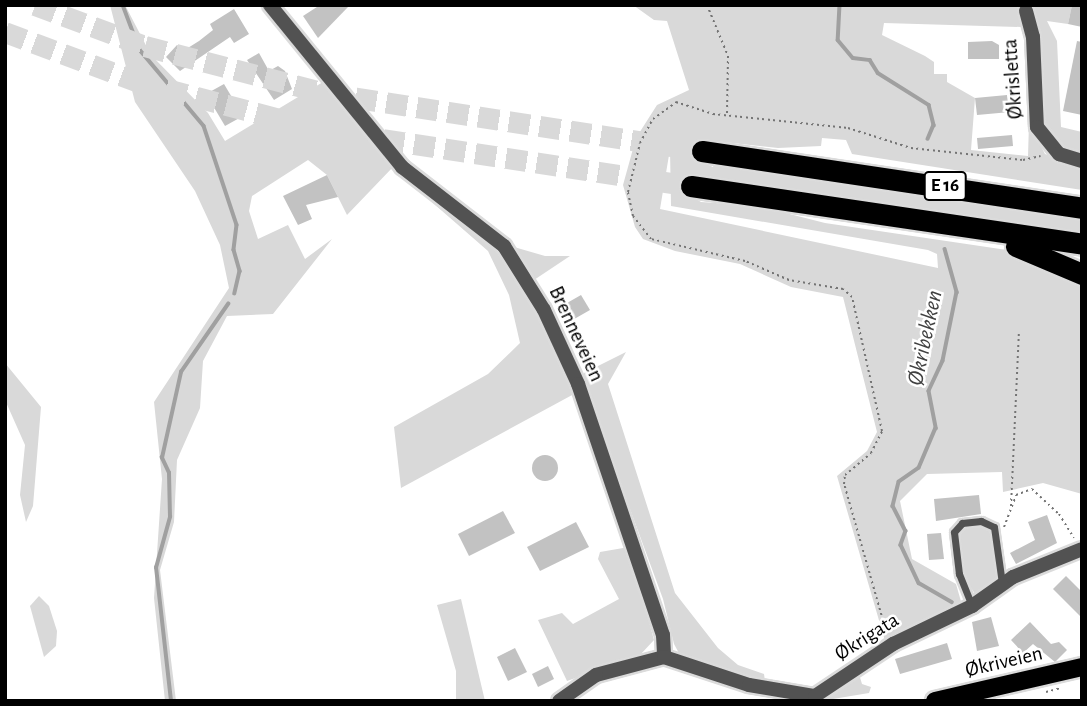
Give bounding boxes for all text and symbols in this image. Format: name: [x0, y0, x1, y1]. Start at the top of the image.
street label: Økrisletta: [998, 38, 1028, 120]
road number: E 16: [922, 170, 968, 202]
street label: Brenneveien: [543, 282, 609, 386]
water label: Økribekken: [902, 288, 950, 388]
street label: Økrigata: [830, 608, 904, 666]
street label: Økriveien: [963, 641, 1045, 683]

